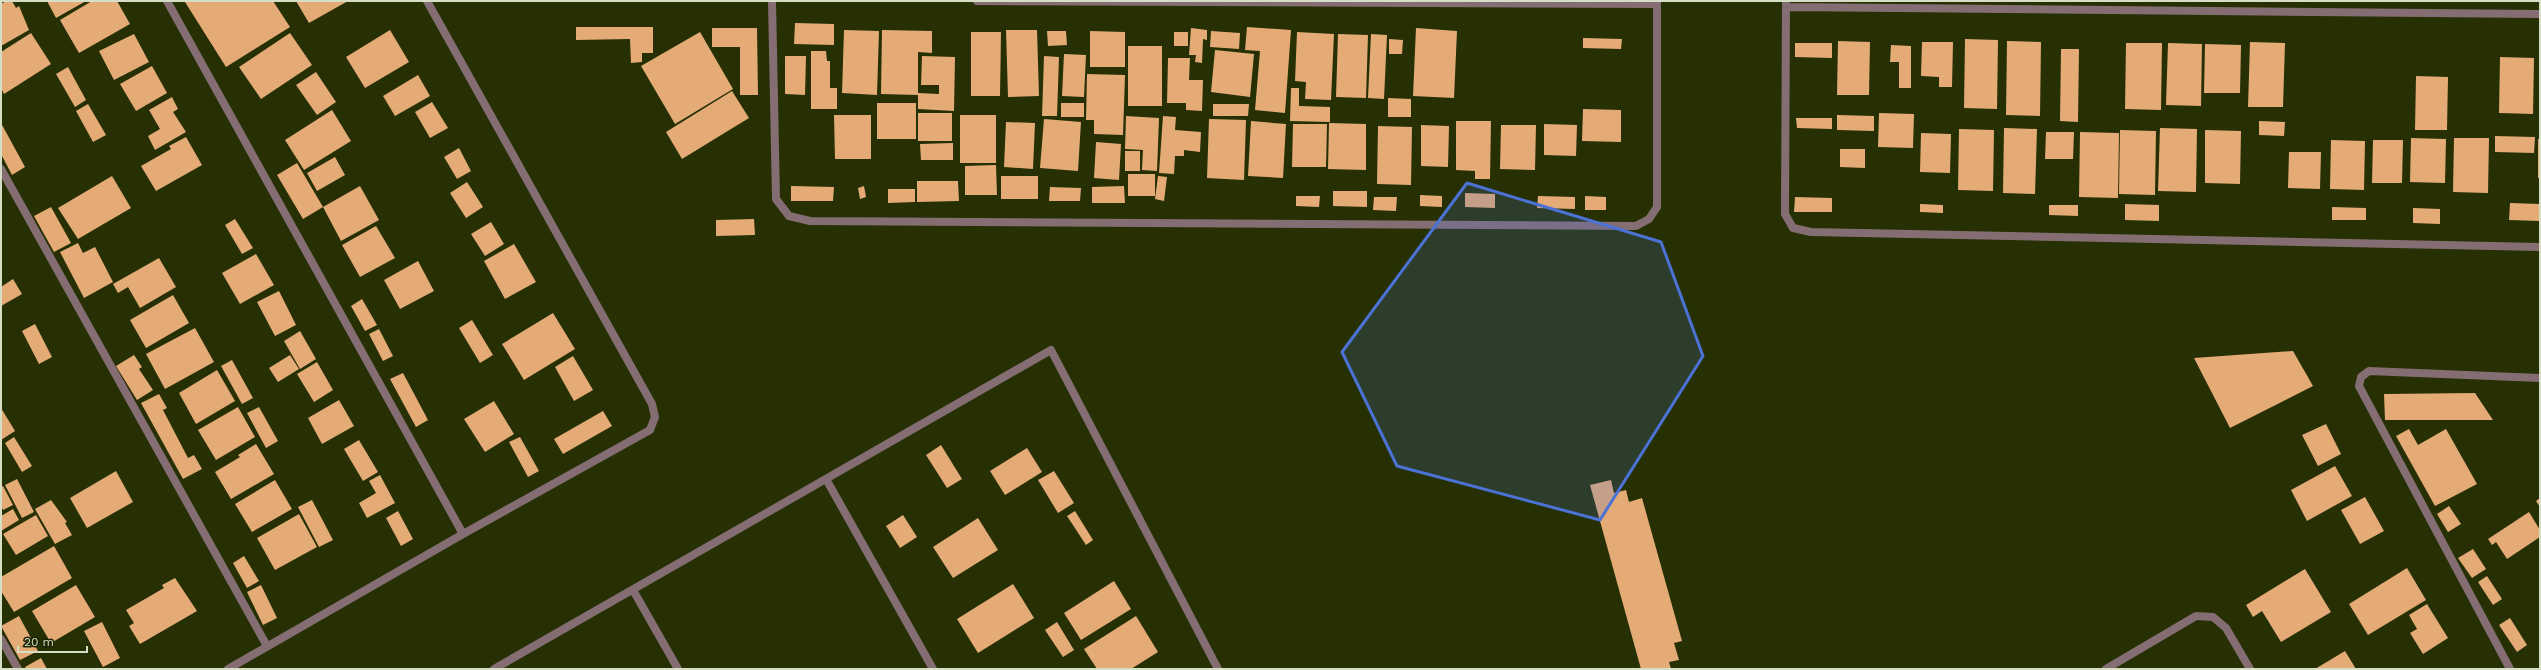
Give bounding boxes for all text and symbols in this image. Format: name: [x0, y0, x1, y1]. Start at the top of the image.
scale bar: [18, 628, 87, 654]
text: 20 m: [24, 635, 54, 649]

